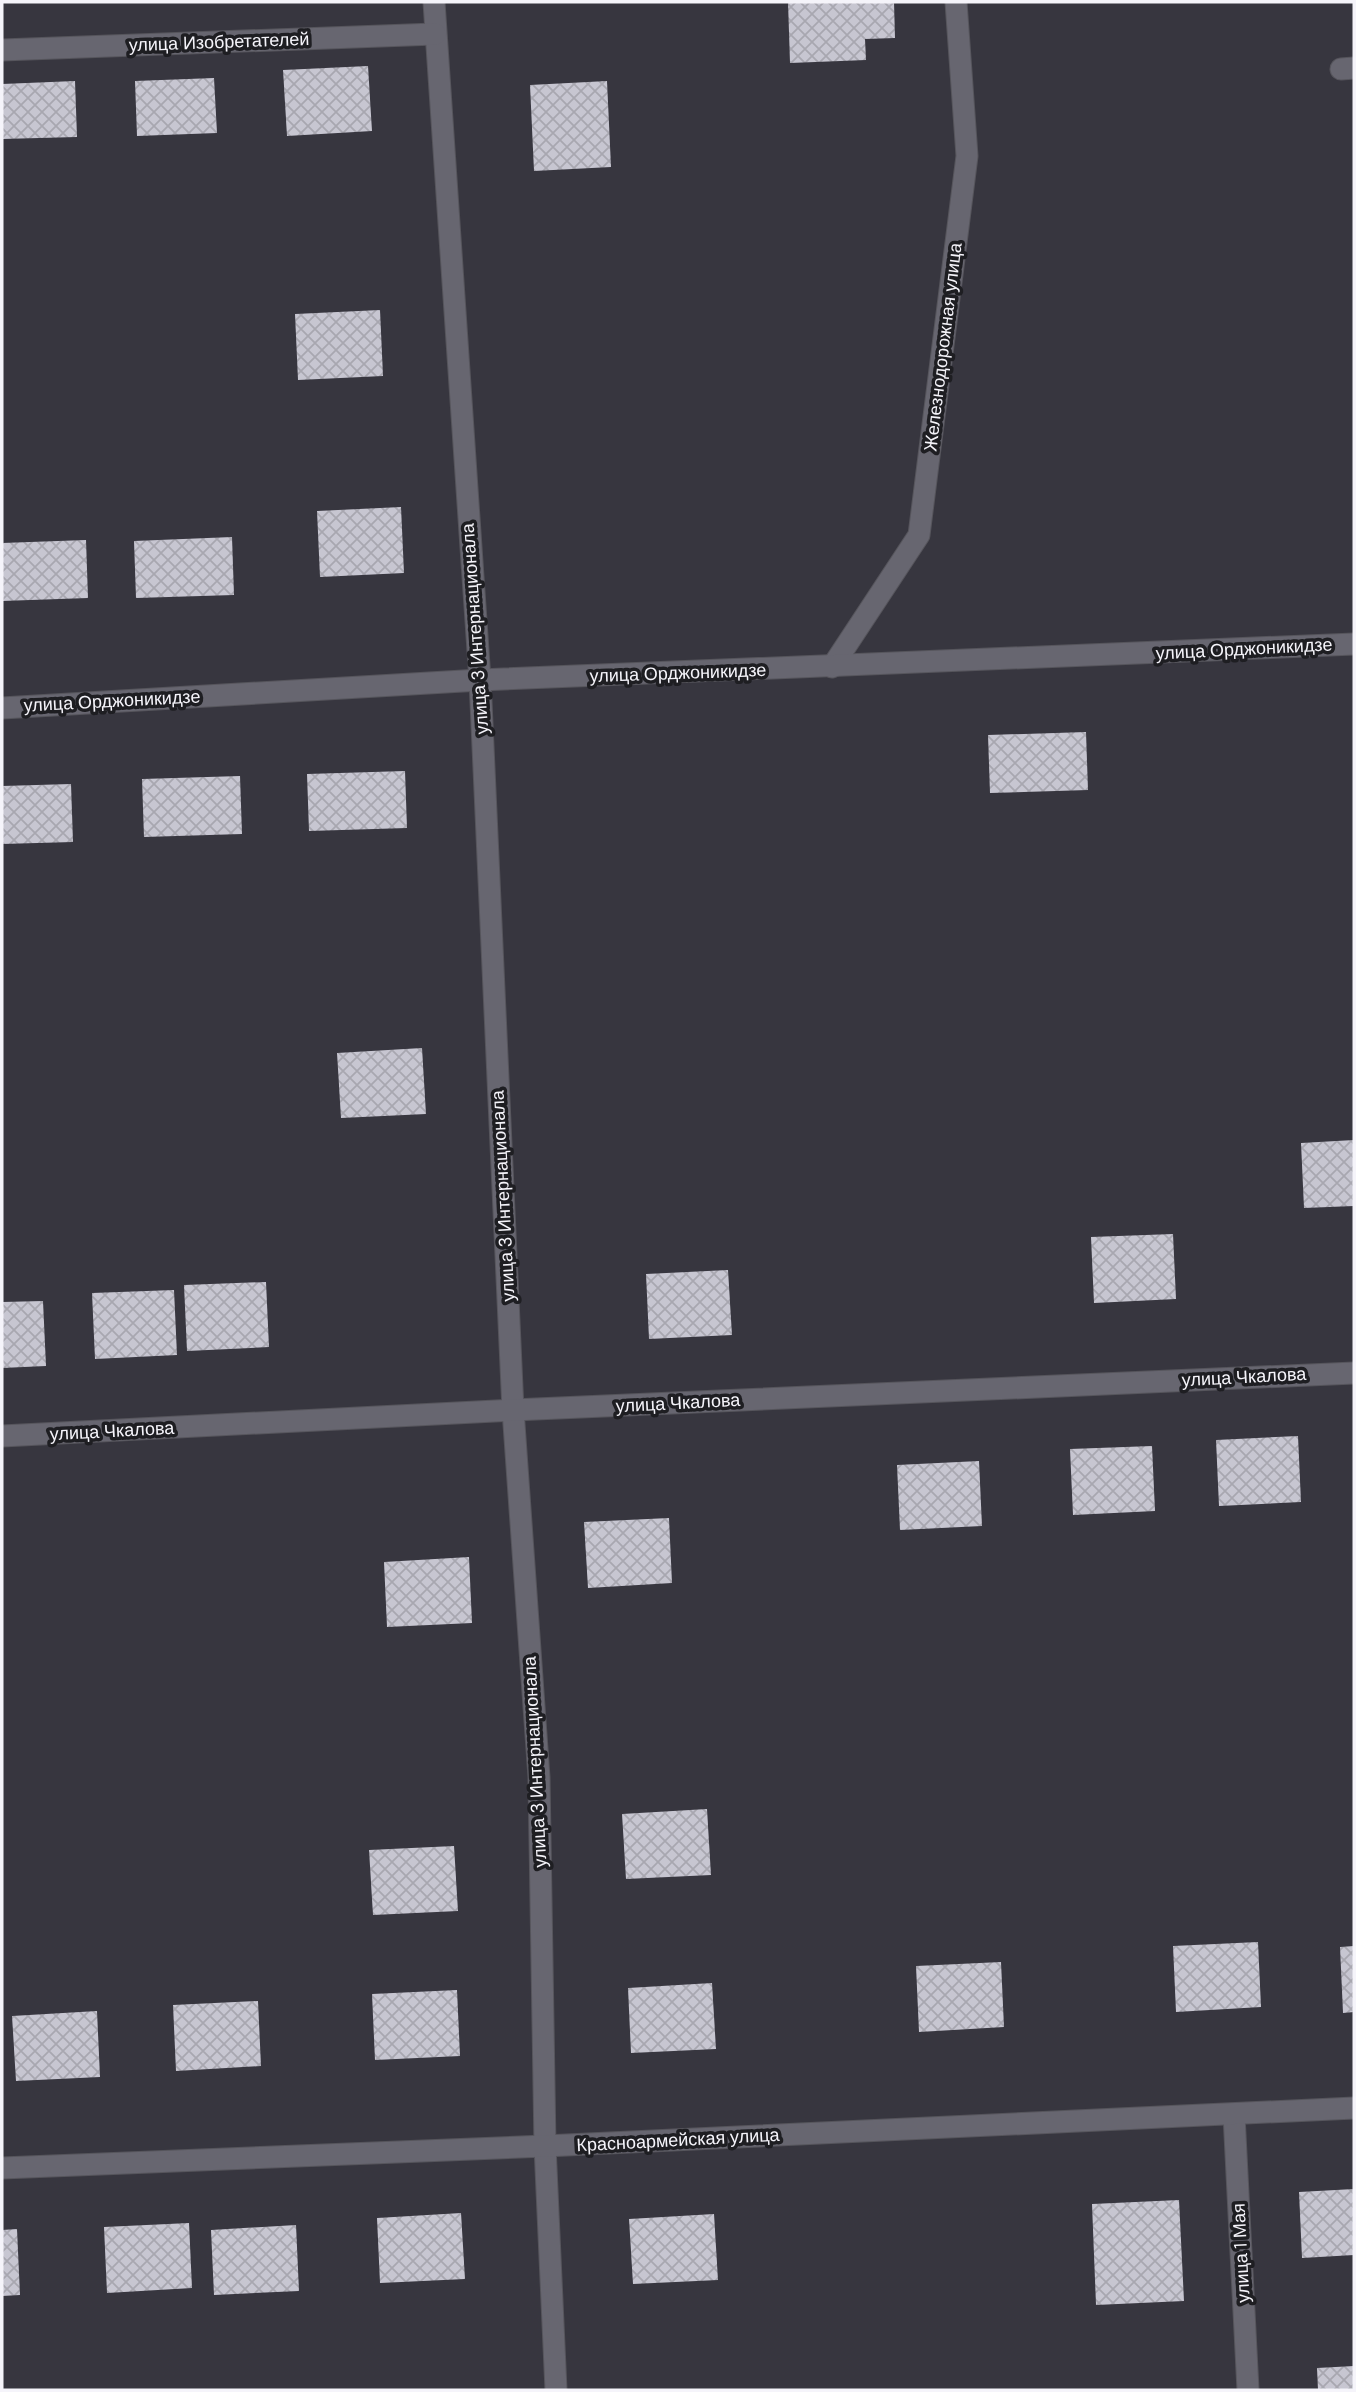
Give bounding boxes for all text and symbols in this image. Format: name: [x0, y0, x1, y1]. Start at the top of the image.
street label: улица Изобретателей: [128, 27, 310, 57]
street label: Железнодорожная улица: [918, 240, 968, 453]
street label: улица 3 Интернационала: [456, 522, 494, 735]
street label: улица Орджоникидзе: [1155, 632, 1333, 666]
street label: улица Орджоникидзе: [589, 658, 767, 688]
street label: улица Орджоникидзе: [23, 684, 201, 718]
street label: улица 3 Интернационала: [485, 1089, 521, 1302]
street label: улица Чкалова: [1181, 1362, 1308, 1392]
street label: улица Чкалова: [615, 1388, 742, 1418]
street label: улица Чкалова: [49, 1416, 176, 1446]
street label: улица 3 Интернационала: [517, 1655, 553, 1868]
street label: Красноармейская улица: [576, 2123, 781, 2157]
street label: улица 1 Мая: [1226, 2203, 1256, 2303]

